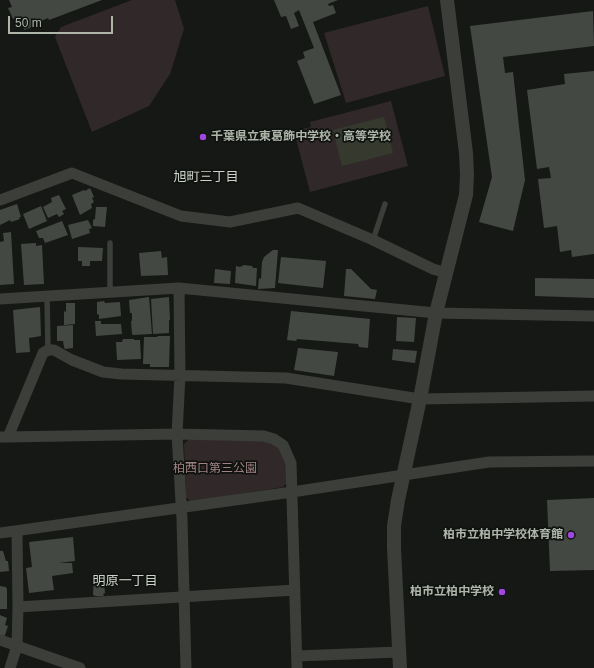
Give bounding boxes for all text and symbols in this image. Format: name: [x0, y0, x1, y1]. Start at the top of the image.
scale bar: [10, 8, 115, 34]
text: 50 m: [15, 16, 42, 30]
place label: 千葉県立東葛飾中学校・高等学校: [211, 130, 391, 144]
marker: 千葉県立東葛飾中学校・高等学校: [198, 132, 208, 142]
district label: 旭町三丁目: [174, 169, 238, 185]
park label: 柏西口第三公園: [173, 462, 257, 476]
place label: 柏市立柏中学校体育館: [443, 528, 563, 542]
marker: 柏市立柏中学校体育館: [566, 530, 576, 540]
district label: 明原一丁目: [93, 573, 157, 589]
place label: 柏市立柏中学校: [410, 585, 494, 599]
marker: 柏市立柏中学校: [497, 587, 507, 597]

